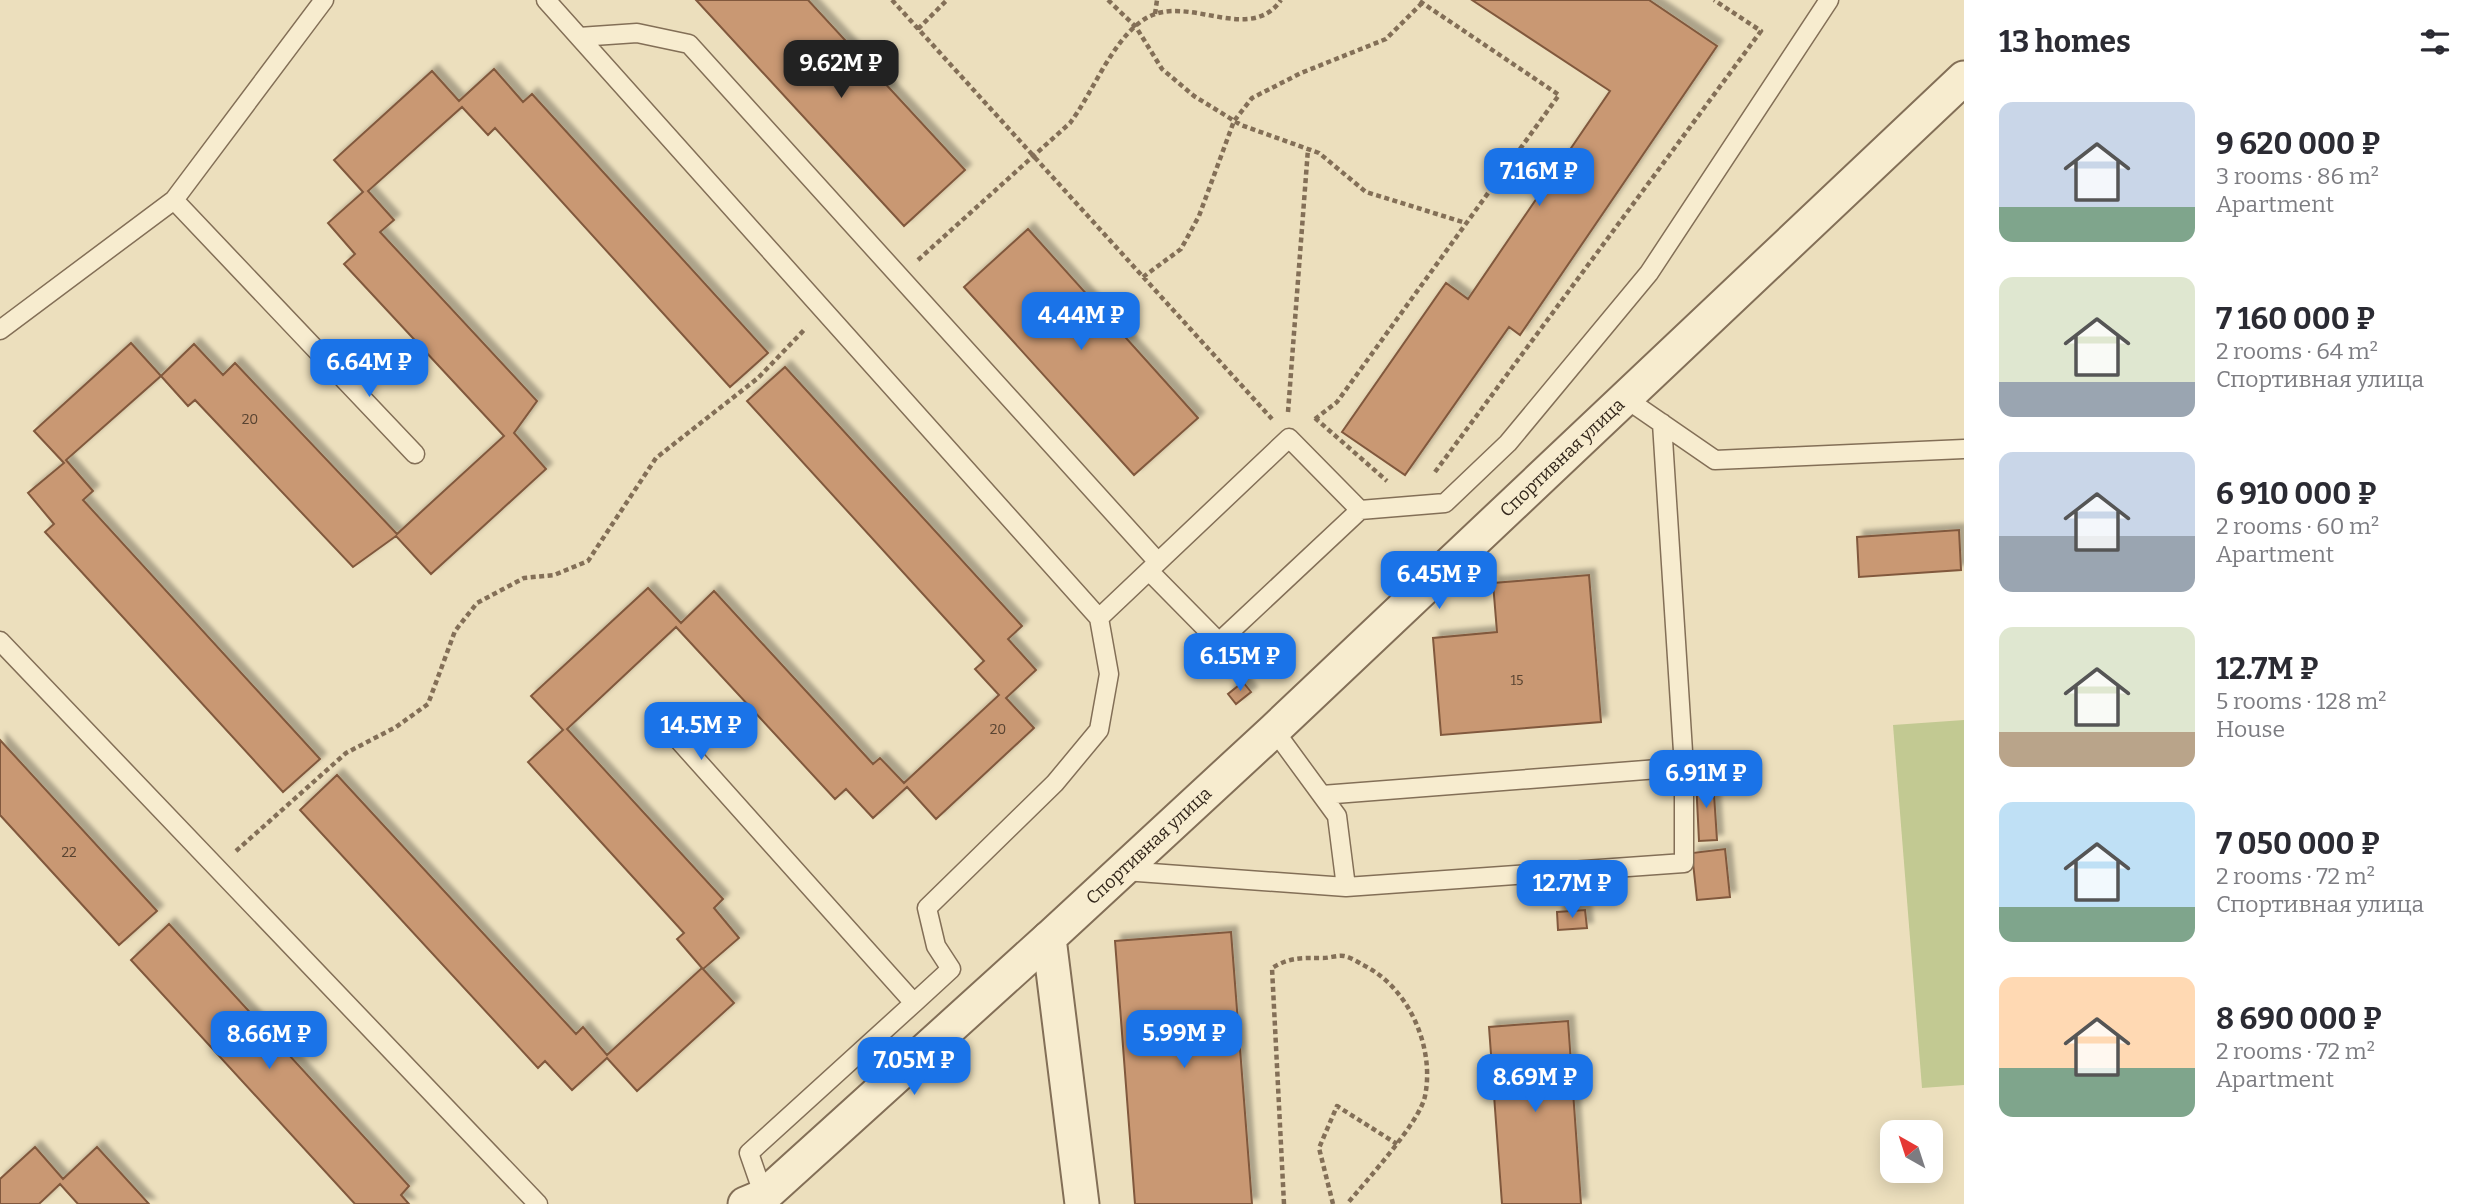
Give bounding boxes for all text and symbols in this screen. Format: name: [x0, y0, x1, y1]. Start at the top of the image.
icon: filters: [2416, 23, 2454, 61]
text: 13 homes: [1999, 24, 2131, 60]
pin: 9.62M ₽: [776, 41, 906, 100]
text: 9.62M ₽: [800, 49, 882, 77]
text: 9 620 000 ₽: [2216, 126, 2380, 162]
icon: home: [2055, 130, 2139, 214]
pin: 7.16M ₽: [1474, 148, 1604, 208]
text: 7.16M ₽: [1500, 157, 1578, 185]
text: 3 rooms · 86 m²: [2216, 162, 2379, 190]
text: Apartment: [2216, 190, 2334, 218]
pin: 4.44M ₽: [1016, 292, 1146, 352]
text: 4.44M ₽: [1038, 301, 1124, 329]
text: 7 160 000 ₽: [2216, 301, 2375, 337]
icon: home: [2055, 305, 2139, 389]
text: 2 rooms · 64 m²: [2216, 337, 2378, 365]
pin: 6.64M ₽: [304, 340, 434, 399]
text: 6.64M ₽: [326, 348, 412, 376]
text: Спортивная улица: [2216, 365, 2424, 393]
street label: Спортивная улица: [1495, 394, 1629, 522]
house number: 20: [242, 411, 258, 428]
text: 6 910 000 ₽: [2216, 476, 2377, 512]
icon: home: [2055, 480, 2139, 564]
text: 2 rooms · 60 m²: [2216, 512, 2379, 540]
text: Apartment: [2216, 540, 2334, 568]
pin: 6.45M ₽: [1374, 552, 1504, 611]
text: 6.45M ₽: [1397, 560, 1481, 588]
pin: 6.15M ₽: [1175, 634, 1305, 693]
text: 6.15M ₽: [1200, 642, 1280, 670]
text: 12.7M ₽: [2216, 651, 2319, 687]
icon: home: [2055, 655, 2139, 739]
house number: 15: [1510, 672, 1524, 689]
text: 5 rooms · 128 m²: [2216, 687, 2386, 715]
pin: 14.5M ₽: [636, 702, 766, 762]
text: 14.5M ₽: [660, 711, 742, 739]
text: House: [2216, 715, 2285, 743]
house number: 20: [990, 721, 1006, 738]
pin: 6.91M ₽: [1641, 750, 1771, 810]
text: 6.91M ₽: [1665, 759, 1747, 787]
street label: Спортивная улица: [1082, 782, 1216, 909]
text: 7 050 000 ₽: [2216, 826, 2380, 862]
icon: home: [2055, 830, 2139, 914]
house number: 22: [61, 844, 77, 861]
pin: 12.7M ₽: [1507, 860, 1637, 920]
text: 2 rooms · 72 m²: [2216, 862, 2375, 890]
text: 12.7M ₽: [1533, 869, 1611, 897]
text: Спортивная улица: [2216, 890, 2424, 918]
text: 8 690 000 ₽: [2216, 1001, 2382, 1037]
icon: home: [2055, 1005, 2139, 1089]
pin: 5.99M ₽: [1119, 1010, 1249, 1070]
pin: 8.66M ₽: [204, 1012, 334, 1071]
text: 5.99M ₽: [1142, 1019, 1226, 1047]
text: 8.66M ₽: [227, 1020, 311, 1048]
text: 2 rooms · 72 m²: [2216, 1037, 2375, 1065]
pin: 7.05M ₽: [849, 1038, 979, 1097]
text: 7.05M ₽: [873, 1046, 955, 1074]
pin: 8.69M ₽: [1470, 1054, 1600, 1114]
text: 8.69M ₽: [1493, 1063, 1577, 1091]
text: Apartment: [2216, 1065, 2334, 1093]
north arrow: [1880, 1120, 1942, 1183]
map controls: [1880, 1120, 1943, 1183]

